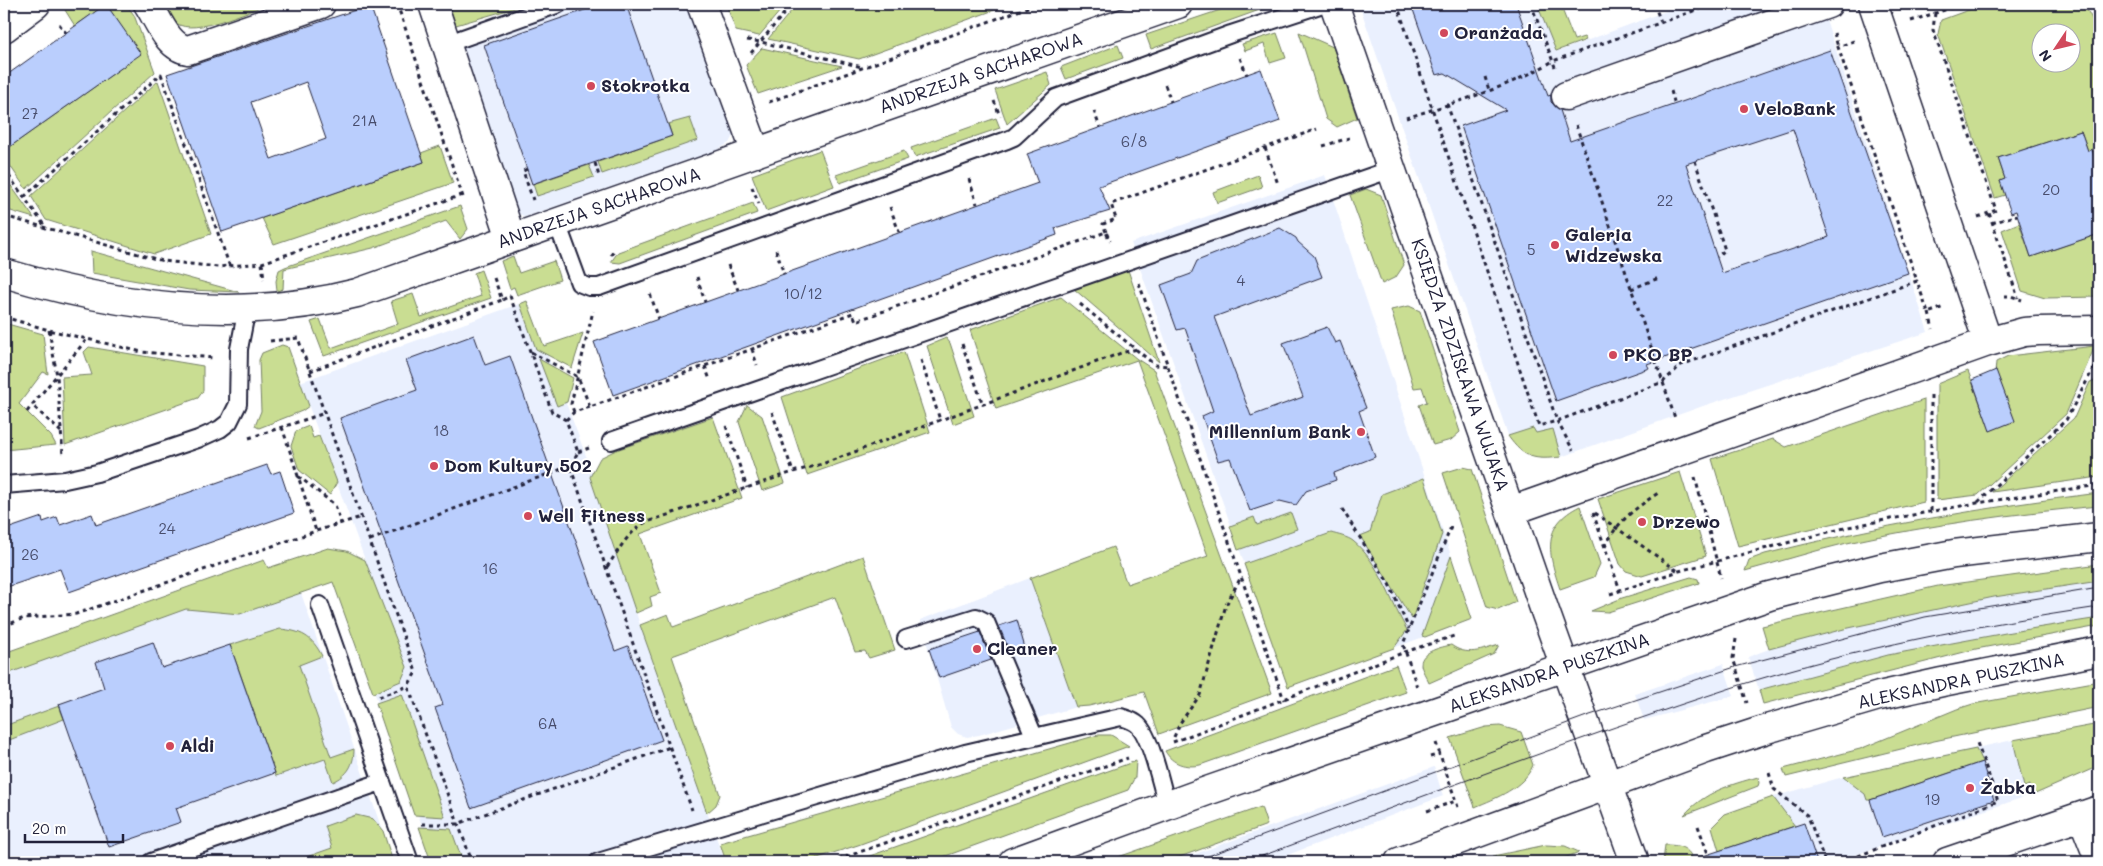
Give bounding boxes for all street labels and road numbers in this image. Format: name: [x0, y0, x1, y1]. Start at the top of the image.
street label: ANDRZEJA SACHAROWA: [876, 26, 1086, 118]
street label: ANDRZEJA SACHAROWA: [494, 161, 704, 253]
street label: KSIĘDZA ZDZISŁAWA WUJAKA: [1406, 235, 1516, 494]
street label: ALEKSANDRA PUSZKINA: [1445, 626, 1652, 718]
street label: ALEKSANDRA PUSZKINA: [1855, 646, 2066, 714]

